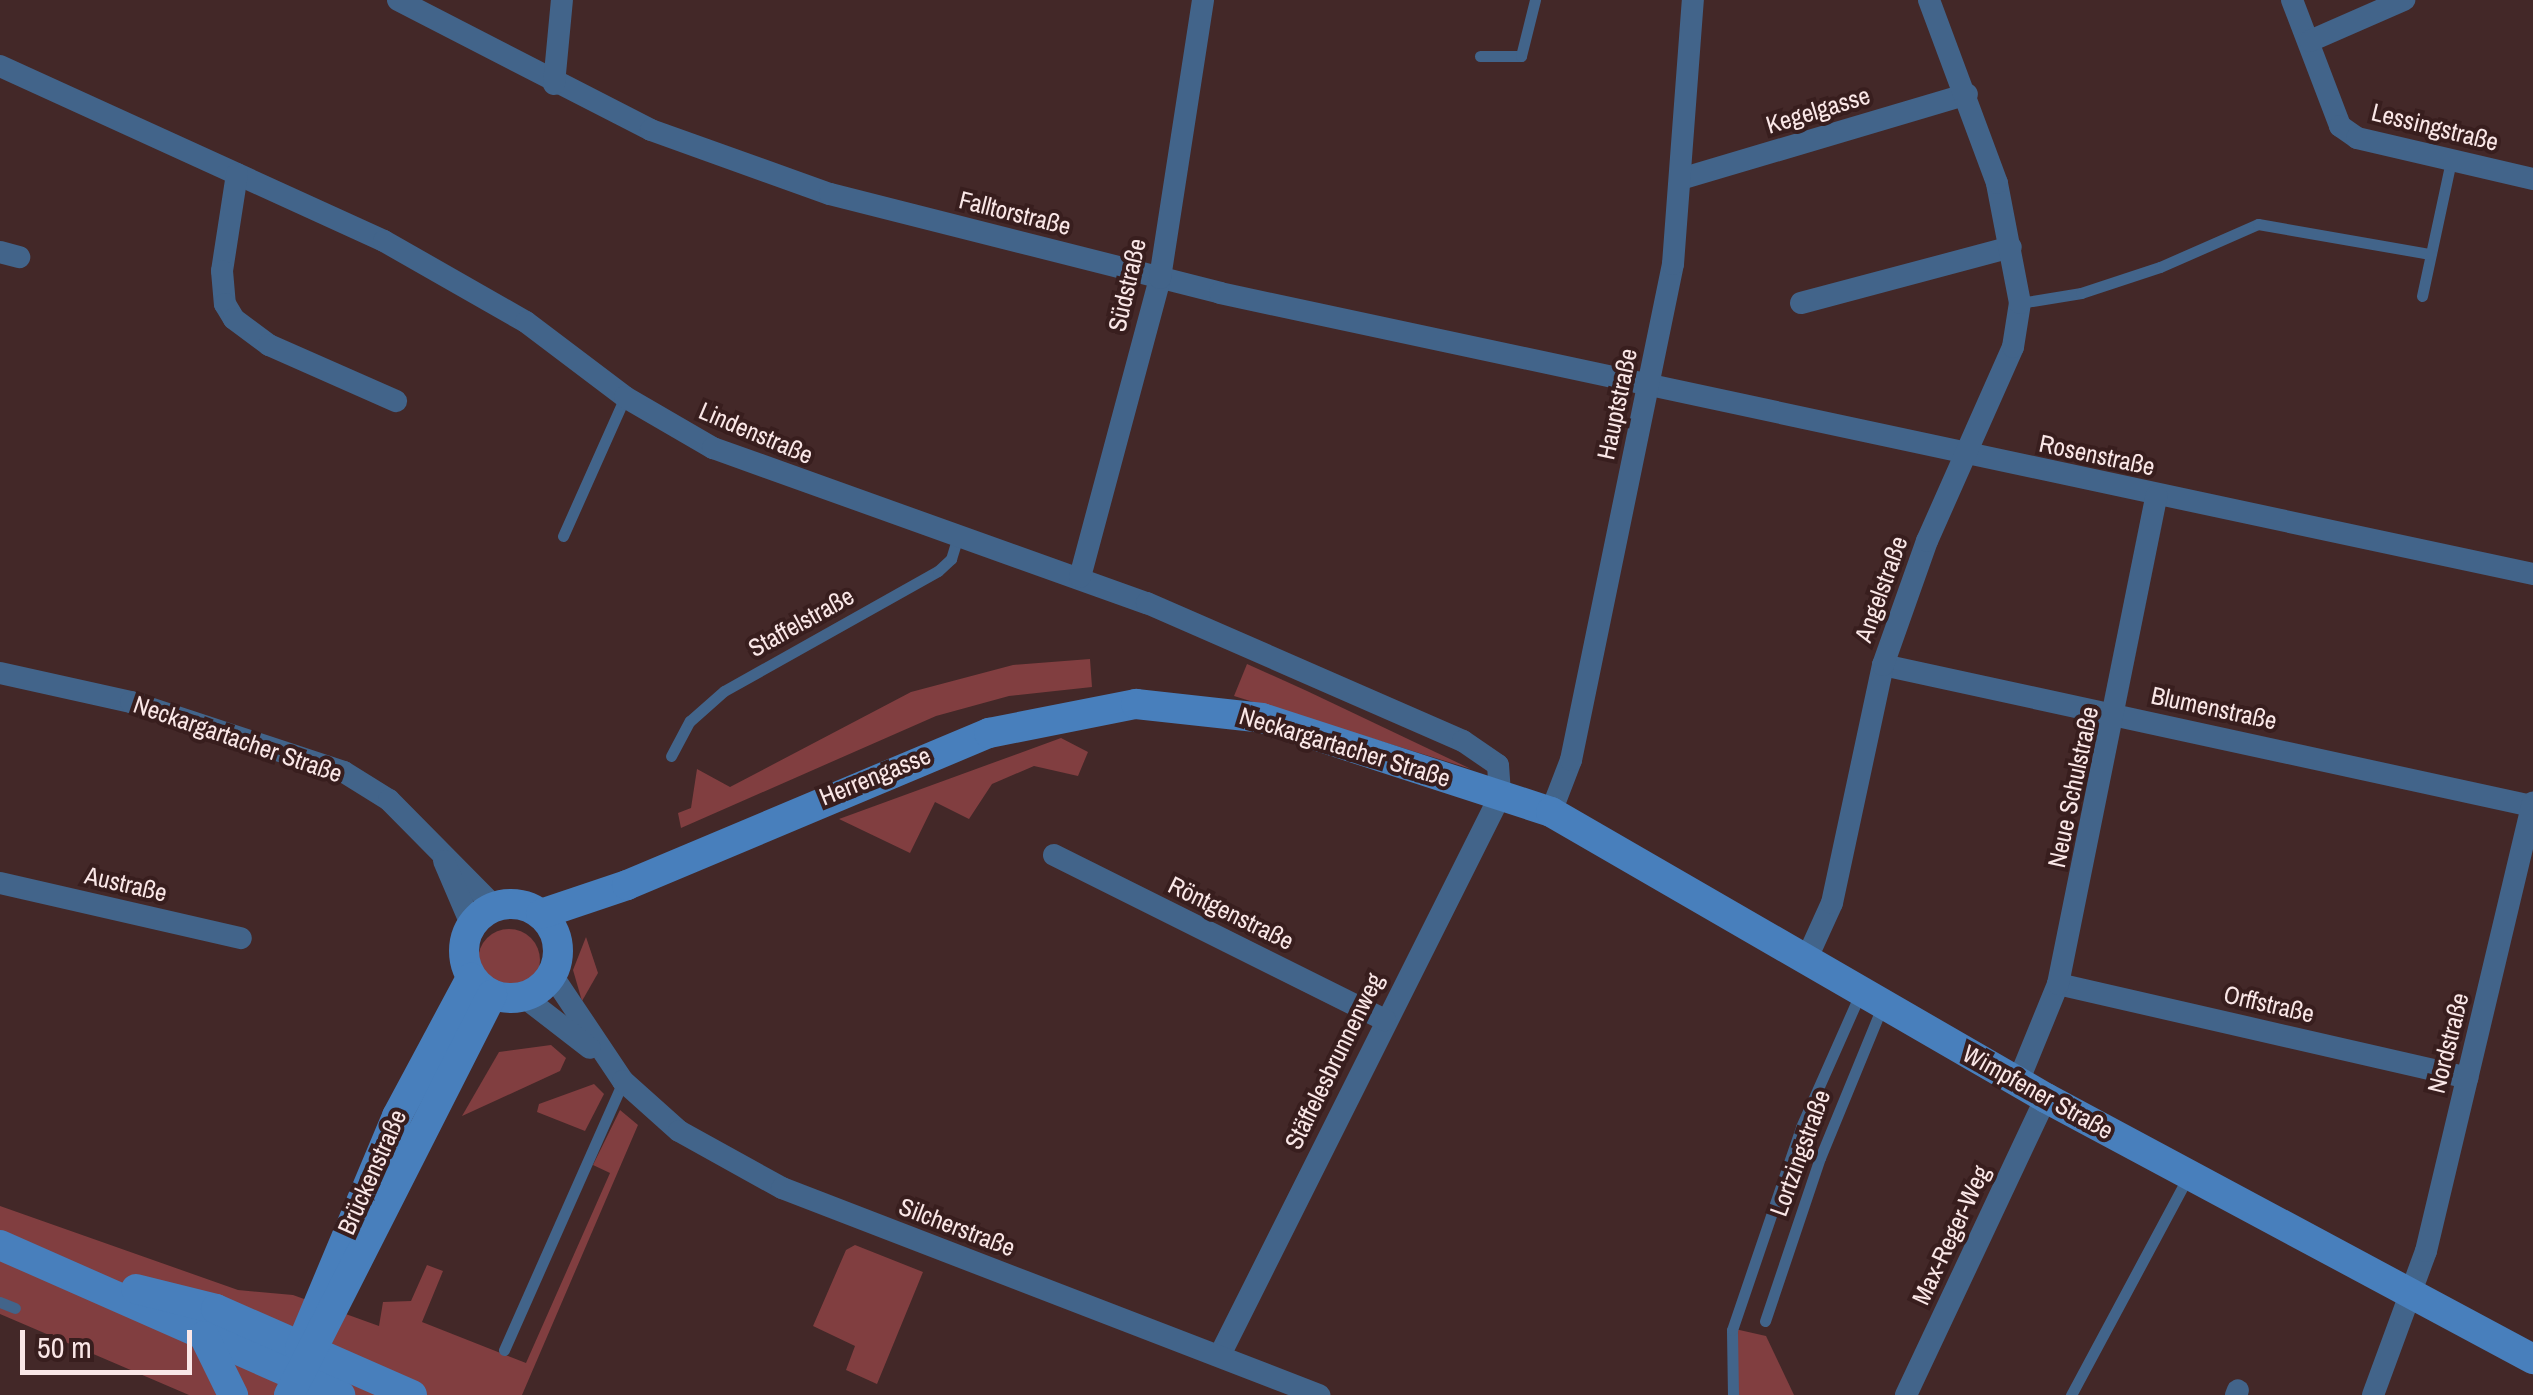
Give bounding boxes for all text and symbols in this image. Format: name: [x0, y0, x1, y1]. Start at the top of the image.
street label: Kegelgasse: [1762, 80, 1874, 140]
street label: Lessingstraße: [2368, 97, 2502, 157]
street label: Falltorstraße: [956, 185, 1074, 241]
street label: Südstraße: [1102, 236, 1152, 334]
street label: Hauptstraße: [1591, 346, 1643, 462]
street label: Lindenstraße: [695, 396, 817, 470]
street label: Rosenstraße: [2036, 428, 2158, 482]
street label: Angelstraße: [1848, 532, 1914, 646]
street label: Staffelstraße: [743, 581, 859, 663]
street label: Blumenstraße: [2148, 680, 2280, 736]
street label: Neckargartacher Straße: [130, 689, 346, 789]
street label: Neckargartacher Straße: [1236, 701, 1454, 793]
street label: Neue Schulstraße: [2041, 704, 2105, 870]
street label: Herrengasse: [815, 740, 935, 812]
street label: Austraße: [82, 860, 170, 908]
street label: Röntgenstraße: [1163, 870, 1299, 956]
street label: Stäffelesbrunnenweg: [1278, 968, 1390, 1154]
street label: Orffstraße: [2221, 979, 2317, 1029]
street label: Nordstraße: [2421, 990, 2475, 1096]
street label: Wimpfener Straße: [1957, 1038, 2119, 1146]
street label: Lortzingstraße: [1763, 1086, 1837, 1220]
street label: Brückenstraße: [331, 1105, 413, 1239]
street label: Max-Reger-Weg: [1906, 1161, 1996, 1309]
street label: Silcherstraße: [895, 1191, 1019, 1263]
scale bar: [25, 1310, 198, 1372]
text: 50 m: [37, 1327, 92, 1367]

